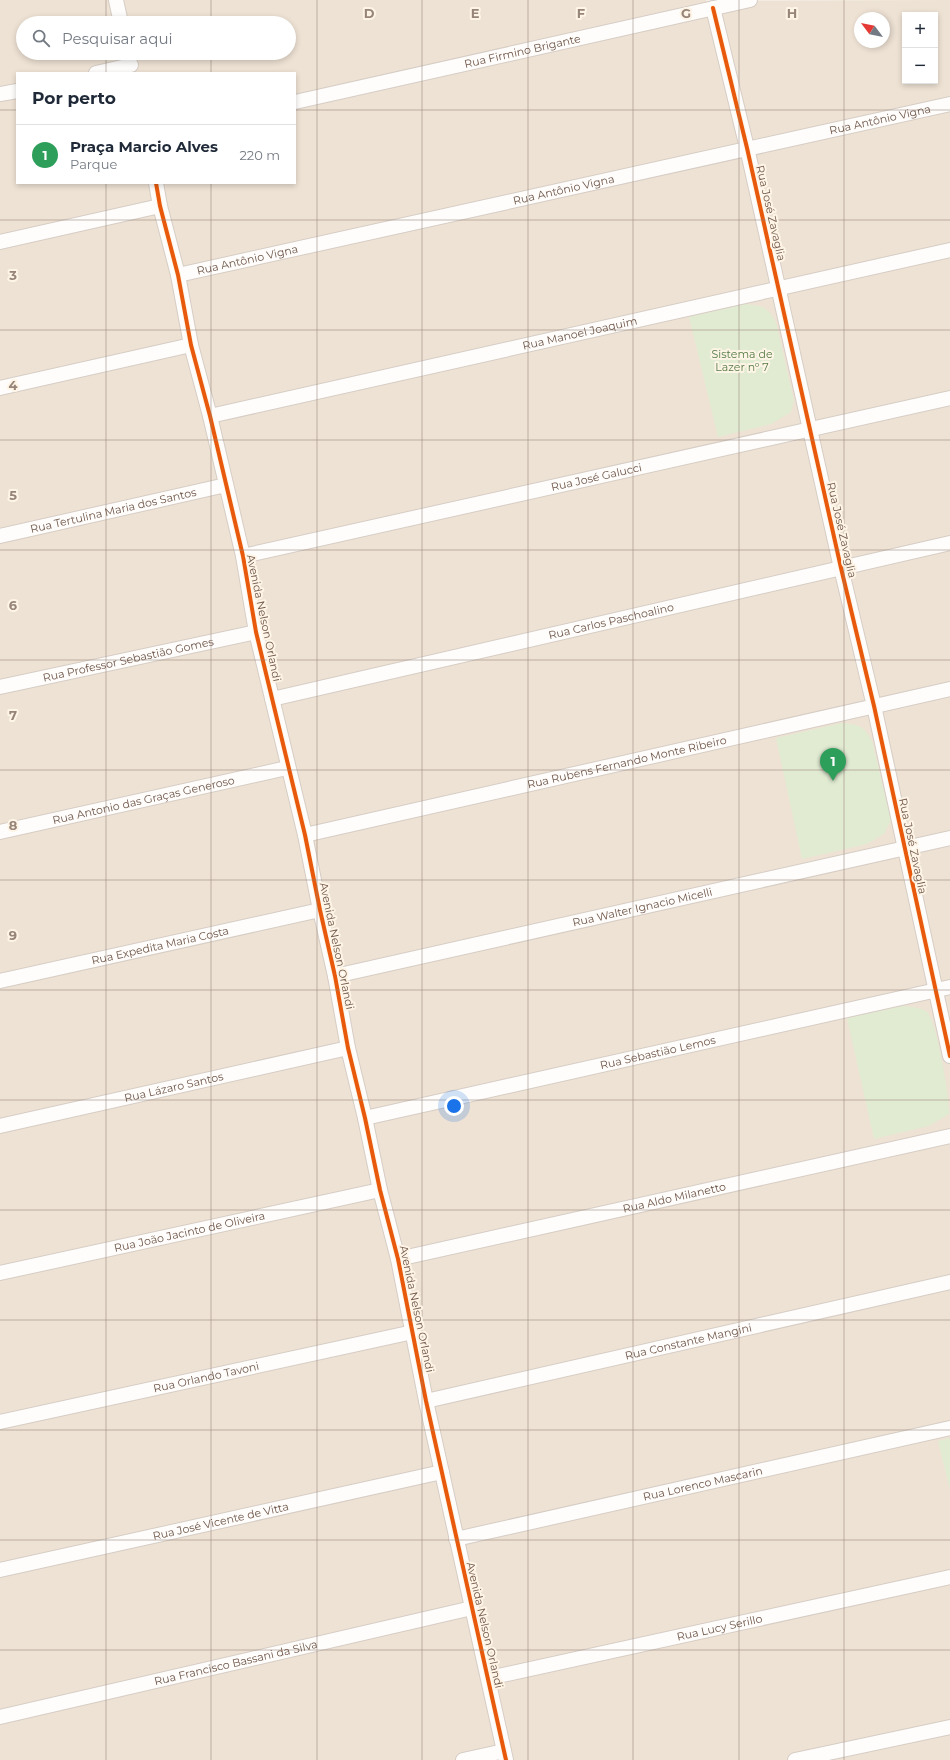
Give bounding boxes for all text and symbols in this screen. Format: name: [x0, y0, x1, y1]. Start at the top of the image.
text: D: [364, 5, 375, 21]
text: E: [471, 5, 480, 21]
text: F: [577, 5, 585, 21]
text: G: [681, 5, 691, 21]
text: H: [787, 5, 797, 21]
north arrow: [854, 12, 890, 48]
map controls: [902, 12, 938, 84]
button: +: [902, 12, 938, 48]
search box: [16, 16, 296, 60]
icon: search: [30, 27, 52, 49]
text: Pesquisar aqui: [62, 29, 173, 48]
street label: Rua Firmino Brigante: [463, 31, 582, 71]
button: −: [902, 48, 938, 84]
text: Por perto: [32, 88, 116, 108]
street label: Rua Antônio Vigna: [828, 101, 932, 138]
text: Praça Marcio Alves: [70, 137, 218, 156]
text: 1: [42, 147, 48, 163]
text: 220 m: [239, 147, 280, 163]
text: Parque: [70, 156, 117, 172]
street label: Rua José Zavaglia: [753, 164, 789, 262]
street label: Rua Antônio Vigna: [512, 172, 616, 208]
street label: Rua Antônio Vigna: [195, 242, 299, 278]
text: 3: [8, 267, 17, 283]
street label: Rua Manoel Joaquim: [521, 313, 638, 353]
park label: Sistema de Lazer nº 7: [711, 347, 773, 374]
text: 4: [9, 377, 18, 393]
street label: Rua José Galucci: [550, 460, 643, 494]
street label: Rua José Zavaglia: [824, 481, 860, 579]
street label: Rua Tertulina Maria dos Santos: [29, 485, 198, 536]
text: 5: [9, 487, 17, 503]
street label: Avenida Nelson Orlandi: [244, 553, 284, 683]
text: 6: [9, 597, 18, 613]
street label: Rua Carlos Paschoalino: [547, 600, 675, 642]
street label: Rua Professor Sebastião Gomes: [41, 634, 215, 685]
text: 7: [9, 707, 17, 723]
street label: Rua Rubens Fernando Monte Ribeiro: [526, 733, 728, 792]
pin: 1: [820, 748, 846, 781]
street label: Rua Antonio das Graças Generoso: [51, 773, 236, 827]
street label: Rua José Zavaglia: [896, 797, 930, 895]
text: 8: [9, 817, 18, 833]
street label: Avenida Nelson Orlandi: [317, 881, 357, 1011]
street label: Rua Walter Ignacio Micelli: [571, 885, 714, 929]
street label: Rua Expedita Maria Costa: [90, 923, 230, 967]
text: 9: [9, 927, 17, 943]
street label: Rua Sebastião Lemos: [599, 1033, 718, 1072]
street label: Rua Lázaro Santos: [123, 1069, 225, 1105]
your location: [444, 1096, 464, 1116]
street label: Rua Aldo Milanetto: [621, 1179, 727, 1216]
street label: Rua João Jacinto de Oliveira: [113, 1208, 266, 1255]
street label: Avenida Nelson Orlandi: [397, 1244, 437, 1374]
street label: Rua Constante Mangini: [624, 1320, 753, 1363]
street label: Rua Orlando Tavoni: [152, 1359, 260, 1395]
street label: Rua Lorenco Mascarin: [642, 1463, 764, 1504]
street label: Rua José Vicente de Vitta: [151, 1499, 290, 1543]
street label: Avenida Nelson Orlandi: [464, 1560, 506, 1690]
street label: Rua Lucy Serillo: [675, 1611, 764, 1644]
street label: Rua Francisco Bassani da Silva: [153, 1637, 319, 1688]

